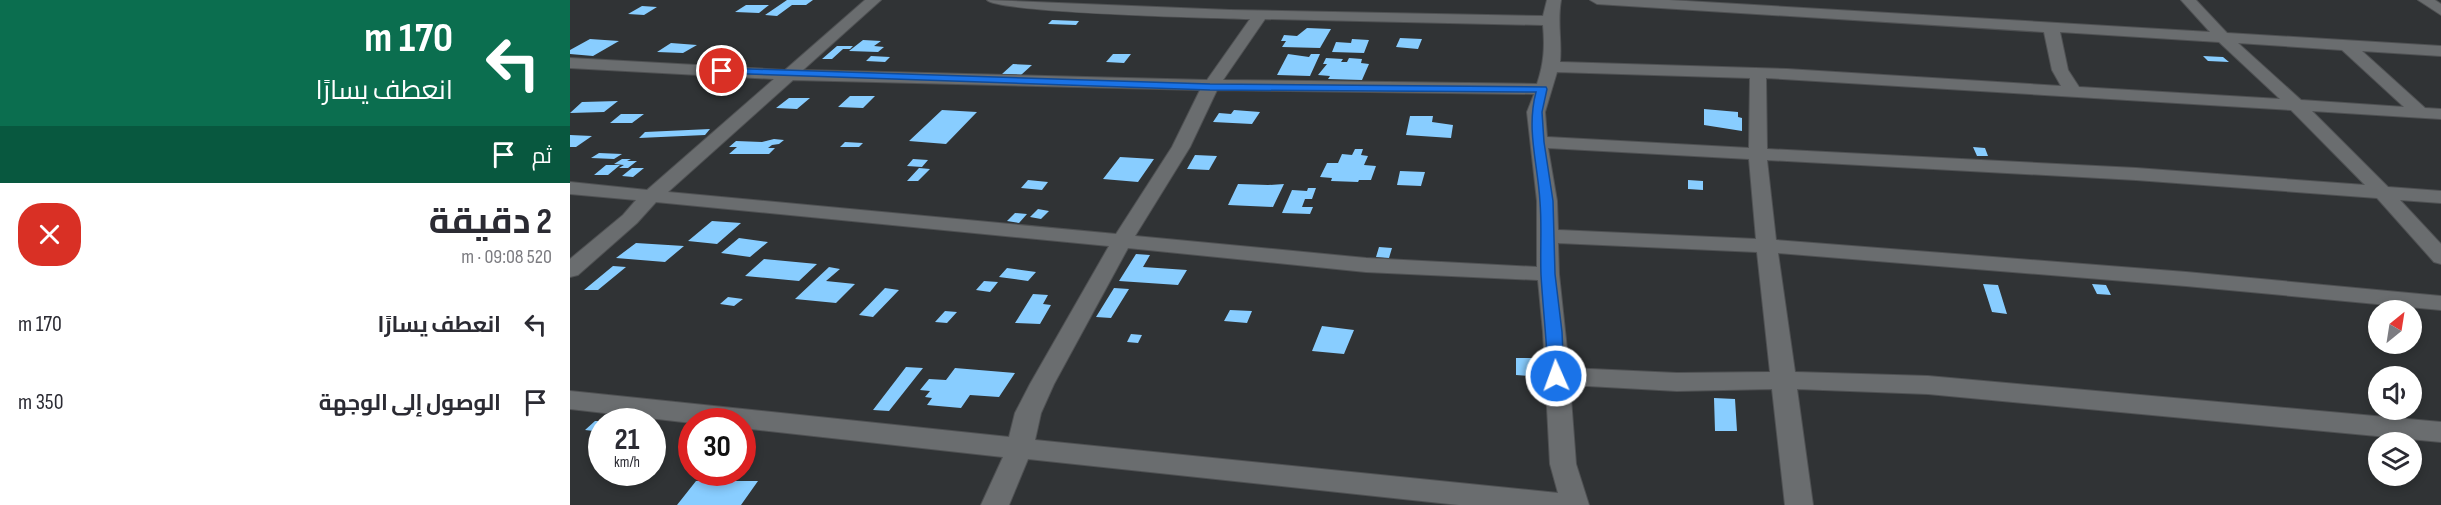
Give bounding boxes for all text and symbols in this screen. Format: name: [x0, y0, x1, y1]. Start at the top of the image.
text: 170 m: [364, 13, 453, 64]
icon: left: [474, 24, 552, 102]
pin: [696, 45, 747, 96]
icon: arrive: [705, 54, 738, 87]
text: انعطف يسارًا: [316, 75, 453, 107]
icon: arrive: [487, 138, 520, 171]
text: ثم: [532, 143, 552, 170]
text: 2 دقيقة: [429, 201, 552, 244]
button: close: [18, 203, 81, 266]
text: 520 m · 09:08: [461, 245, 552, 269]
north arrow: [2368, 300, 2422, 354]
map controls: [2368, 300, 2422, 486]
icon: left: [519, 308, 552, 341]
text: 170 m: [18, 311, 62, 338]
text: انعطف يسارًا: [378, 312, 501, 339]
position arrow: [1524, 344, 1588, 408]
button: sound: [2368, 366, 2422, 420]
icon: arrive: [519, 386, 552, 419]
text: 350 m: [18, 389, 63, 416]
text: الوصول إلى الوجهة: [319, 390, 501, 417]
speed limit sign: 30: [678, 408, 756, 486]
text: 21: [615, 422, 639, 458]
button: layers: [2368, 432, 2422, 486]
text: km/h: [614, 453, 640, 472]

